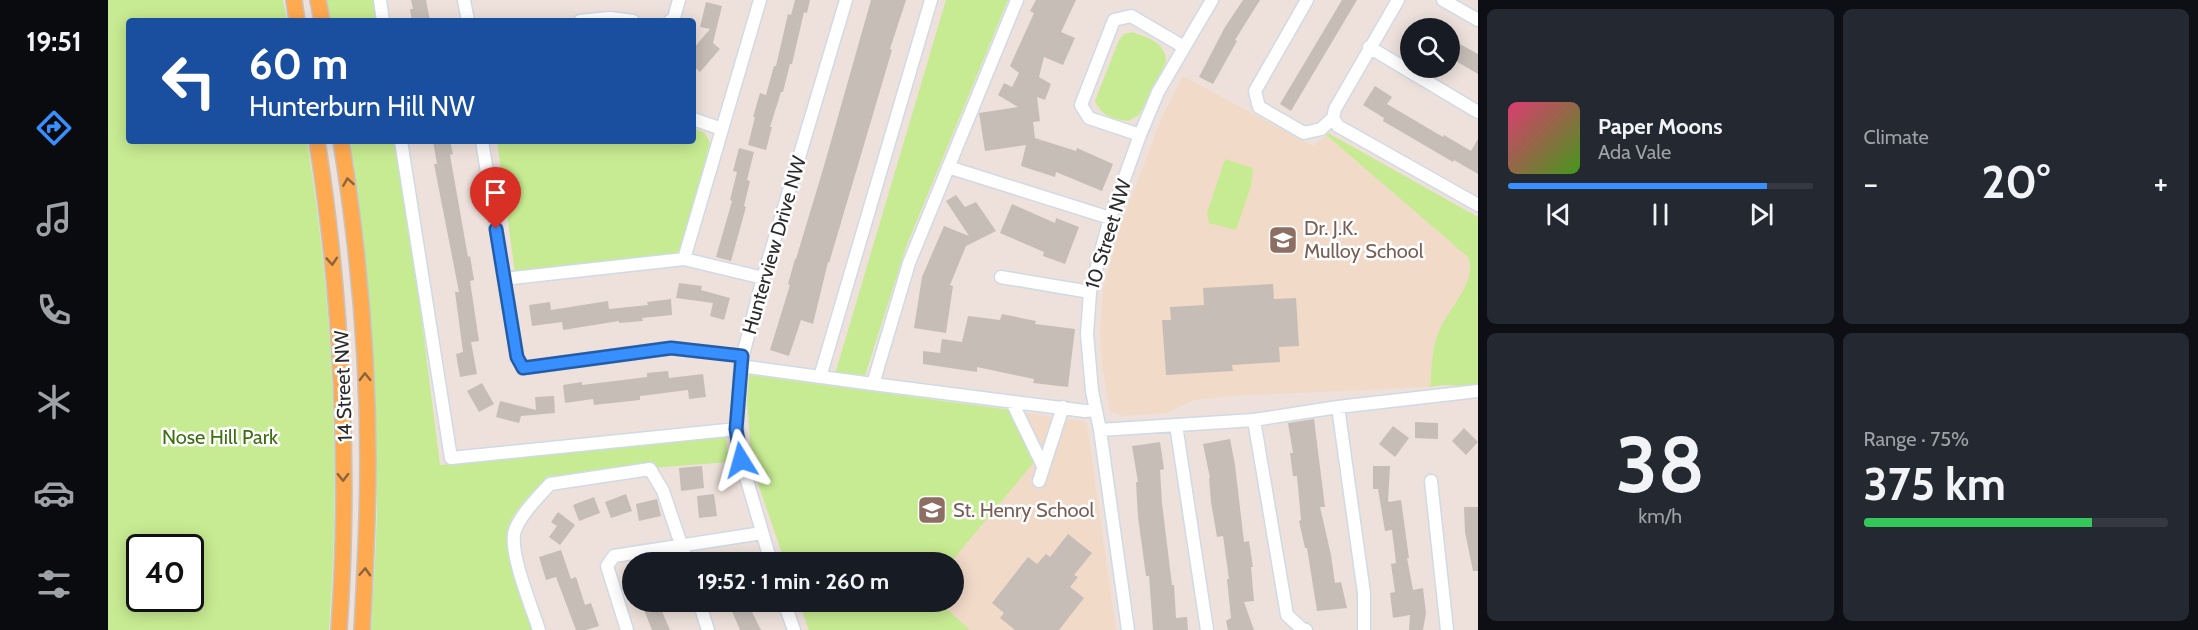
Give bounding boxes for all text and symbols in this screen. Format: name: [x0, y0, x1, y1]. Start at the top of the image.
map controls: [1400, 18, 1460, 78]
button: search: [1400, 18, 1460, 78]
text: 19:51: [26, 25, 82, 58]
text: 60 m: [249, 38, 348, 90]
icon: left: [150, 42, 228, 120]
text: Hunterburn Hill NW: [249, 90, 475, 123]
icon: directions: [33, 107, 75, 149]
text: Paper Moons: [1598, 113, 1722, 140]
text: Climate: [1864, 125, 1929, 149]
text: Ada Vale: [1598, 140, 1671, 164]
street label: Hunterview Drive NW: [737, 153, 811, 337]
text: 20°: [1981, 155, 2050, 209]
text: −: [1864, 163, 1878, 203]
text: +: [2153, 163, 2168, 203]
pin: [470, 167, 521, 229]
icon: arrive: [479, 176, 512, 209]
street label: 10 Street NW: [1080, 176, 1136, 292]
one-way arrow: [342, 178, 355, 188]
icon: music: [33, 198, 75, 240]
icon: previous: [1542, 198, 1575, 231]
icon: pause: [1644, 198, 1677, 231]
icon: next: [1745, 198, 1778, 231]
place label: Dr. J.K. Mulloy School: [1304, 216, 1424, 263]
school or university icon: Dr. J.K. Mulloy School: [1267, 224, 1299, 256]
one-way arrow: [325, 257, 338, 266]
icon: phone: [33, 289, 75, 331]
street label: 14 Street NW: [329, 330, 357, 442]
one-way arrow: [359, 372, 371, 381]
icon: climate: [33, 381, 75, 423]
text: 38: [1616, 417, 1705, 512]
park label: Nose Hill Park: [162, 425, 278, 449]
text: Range · 75%: [1864, 427, 1969, 451]
position arrow: [709, 428, 773, 492]
text: 375 km: [1864, 457, 2006, 511]
icon: car: [33, 472, 75, 514]
one-way arrow: [337, 473, 349, 482]
school or university icon: St. Henry School: [916, 494, 948, 526]
place label: St. Henry School: [953, 498, 1095, 522]
text: km/h: [1638, 504, 1682, 528]
speed limit sign: 40: [126, 534, 204, 612]
icon: filters: [33, 563, 75, 605]
one-way arrow: [358, 567, 371, 576]
text: 19:52 · 1 min · 260 m: [697, 568, 889, 595]

